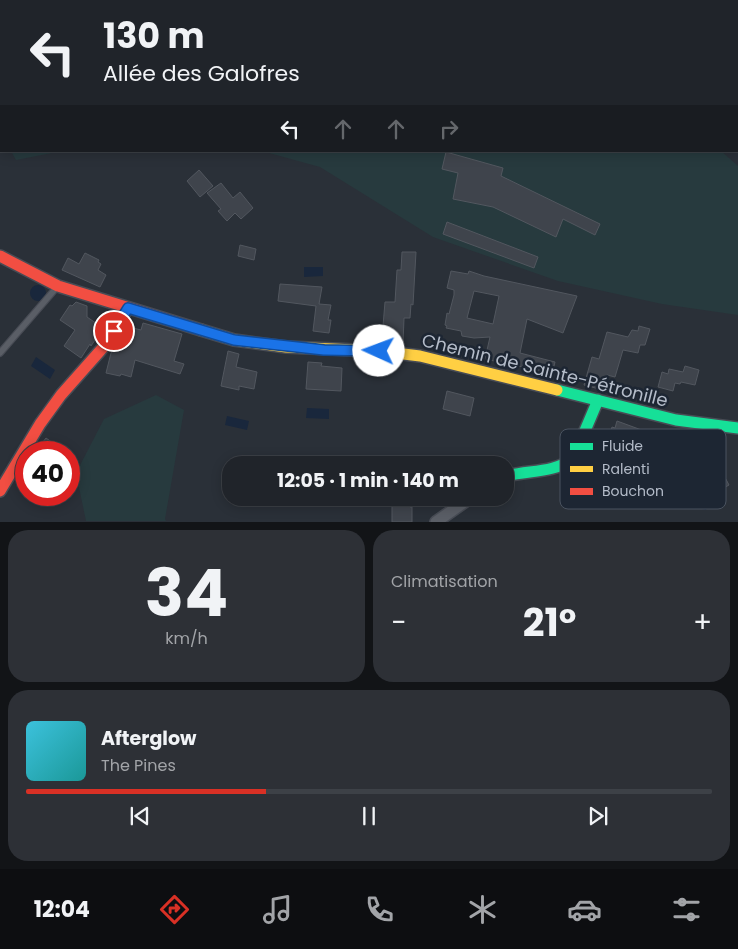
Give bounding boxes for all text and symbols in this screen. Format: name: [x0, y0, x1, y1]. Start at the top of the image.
text: 130 m: [103, 11, 205, 60]
icon: left: [20, 20, 85, 85]
text: Allée des Galofres: [103, 58, 300, 89]
icon: left: [276, 115, 304, 143]
icon: ahead: [329, 115, 357, 143]
icon: ahead: [382, 115, 410, 143]
icon: right: [435, 115, 463, 143]
pin: [93, 310, 135, 352]
icon: arrive: [100, 317, 128, 345]
position arrow: [352, 324, 404, 376]
street label: Chemin de Sainte-Pétronille: [419, 327, 671, 413]
legend: [560, 429, 726, 509]
text: Fluide: [602, 436, 643, 456]
speed limit sign: 40: [15, 441, 80, 506]
text: Ralenti: [602, 459, 650, 479]
text: 12:05 · 1 min · 140 m: [277, 467, 459, 494]
text: Bouchon: [602, 481, 664, 501]
text: 34: [145, 548, 228, 639]
text: Climatisation: [391, 570, 498, 593]
text: 21°: [523, 596, 576, 649]
text: −: [391, 603, 406, 642]
text: +: [693, 603, 712, 642]
text: km/h: [165, 627, 208, 650]
text: Afterglow: [101, 725, 196, 752]
text: The Pines: [101, 754, 176, 777]
icon: previous: [126, 802, 154, 830]
icon: pause: [355, 802, 383, 830]
icon: next: [584, 802, 612, 830]
icon: directions: [157, 892, 192, 927]
icon: music: [260, 892, 295, 927]
icon: phone: [362, 892, 397, 927]
icon: climate: [465, 892, 500, 927]
icon: car: [567, 892, 602, 927]
icon: filters: [669, 892, 704, 927]
text: 12:04: [34, 894, 90, 925]

